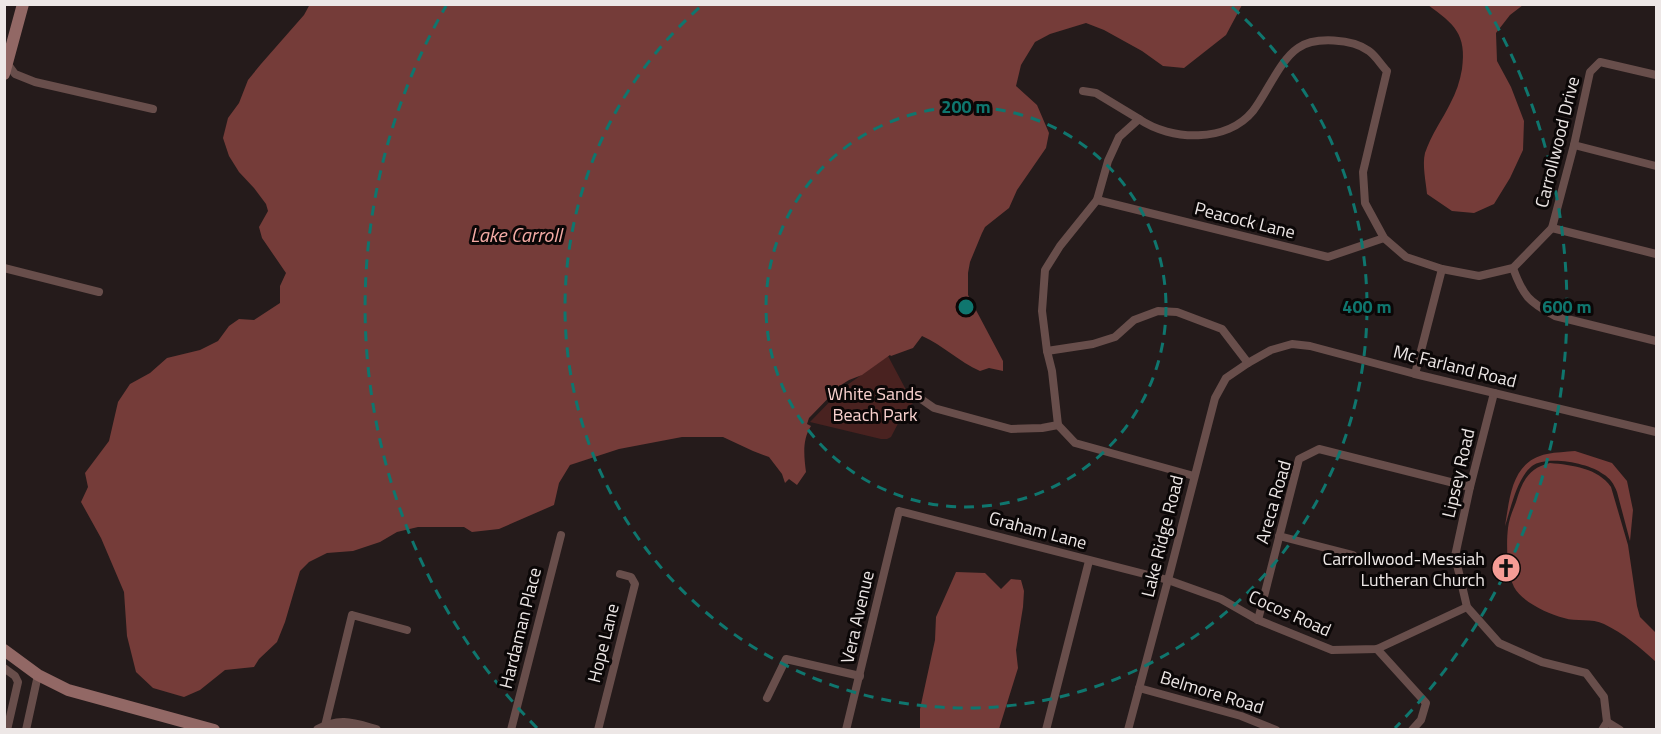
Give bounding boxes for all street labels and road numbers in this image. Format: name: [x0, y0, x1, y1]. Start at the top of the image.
street label: Carrollwood Drive: [1528, 74, 1586, 210]
street label: Peacock Lane: [1192, 194, 1298, 246]
street label: Mc Farland Road: [1390, 338, 1520, 394]
street label: Lipsey Road: [1435, 426, 1481, 520]
street label: Areca Road: [1248, 457, 1298, 547]
street label: Lake Ridge Road: [1134, 472, 1190, 600]
street label: Graham Lane: [986, 504, 1090, 556]
street label: Hardaman Place: [492, 565, 548, 691]
street label: Vera Avenue: [833, 568, 881, 666]
street label: Cocos Road: [1244, 583, 1336, 643]
street label: Hope Lane: [580, 601, 626, 685]
street label: Belmore Road: [1157, 663, 1267, 721]

